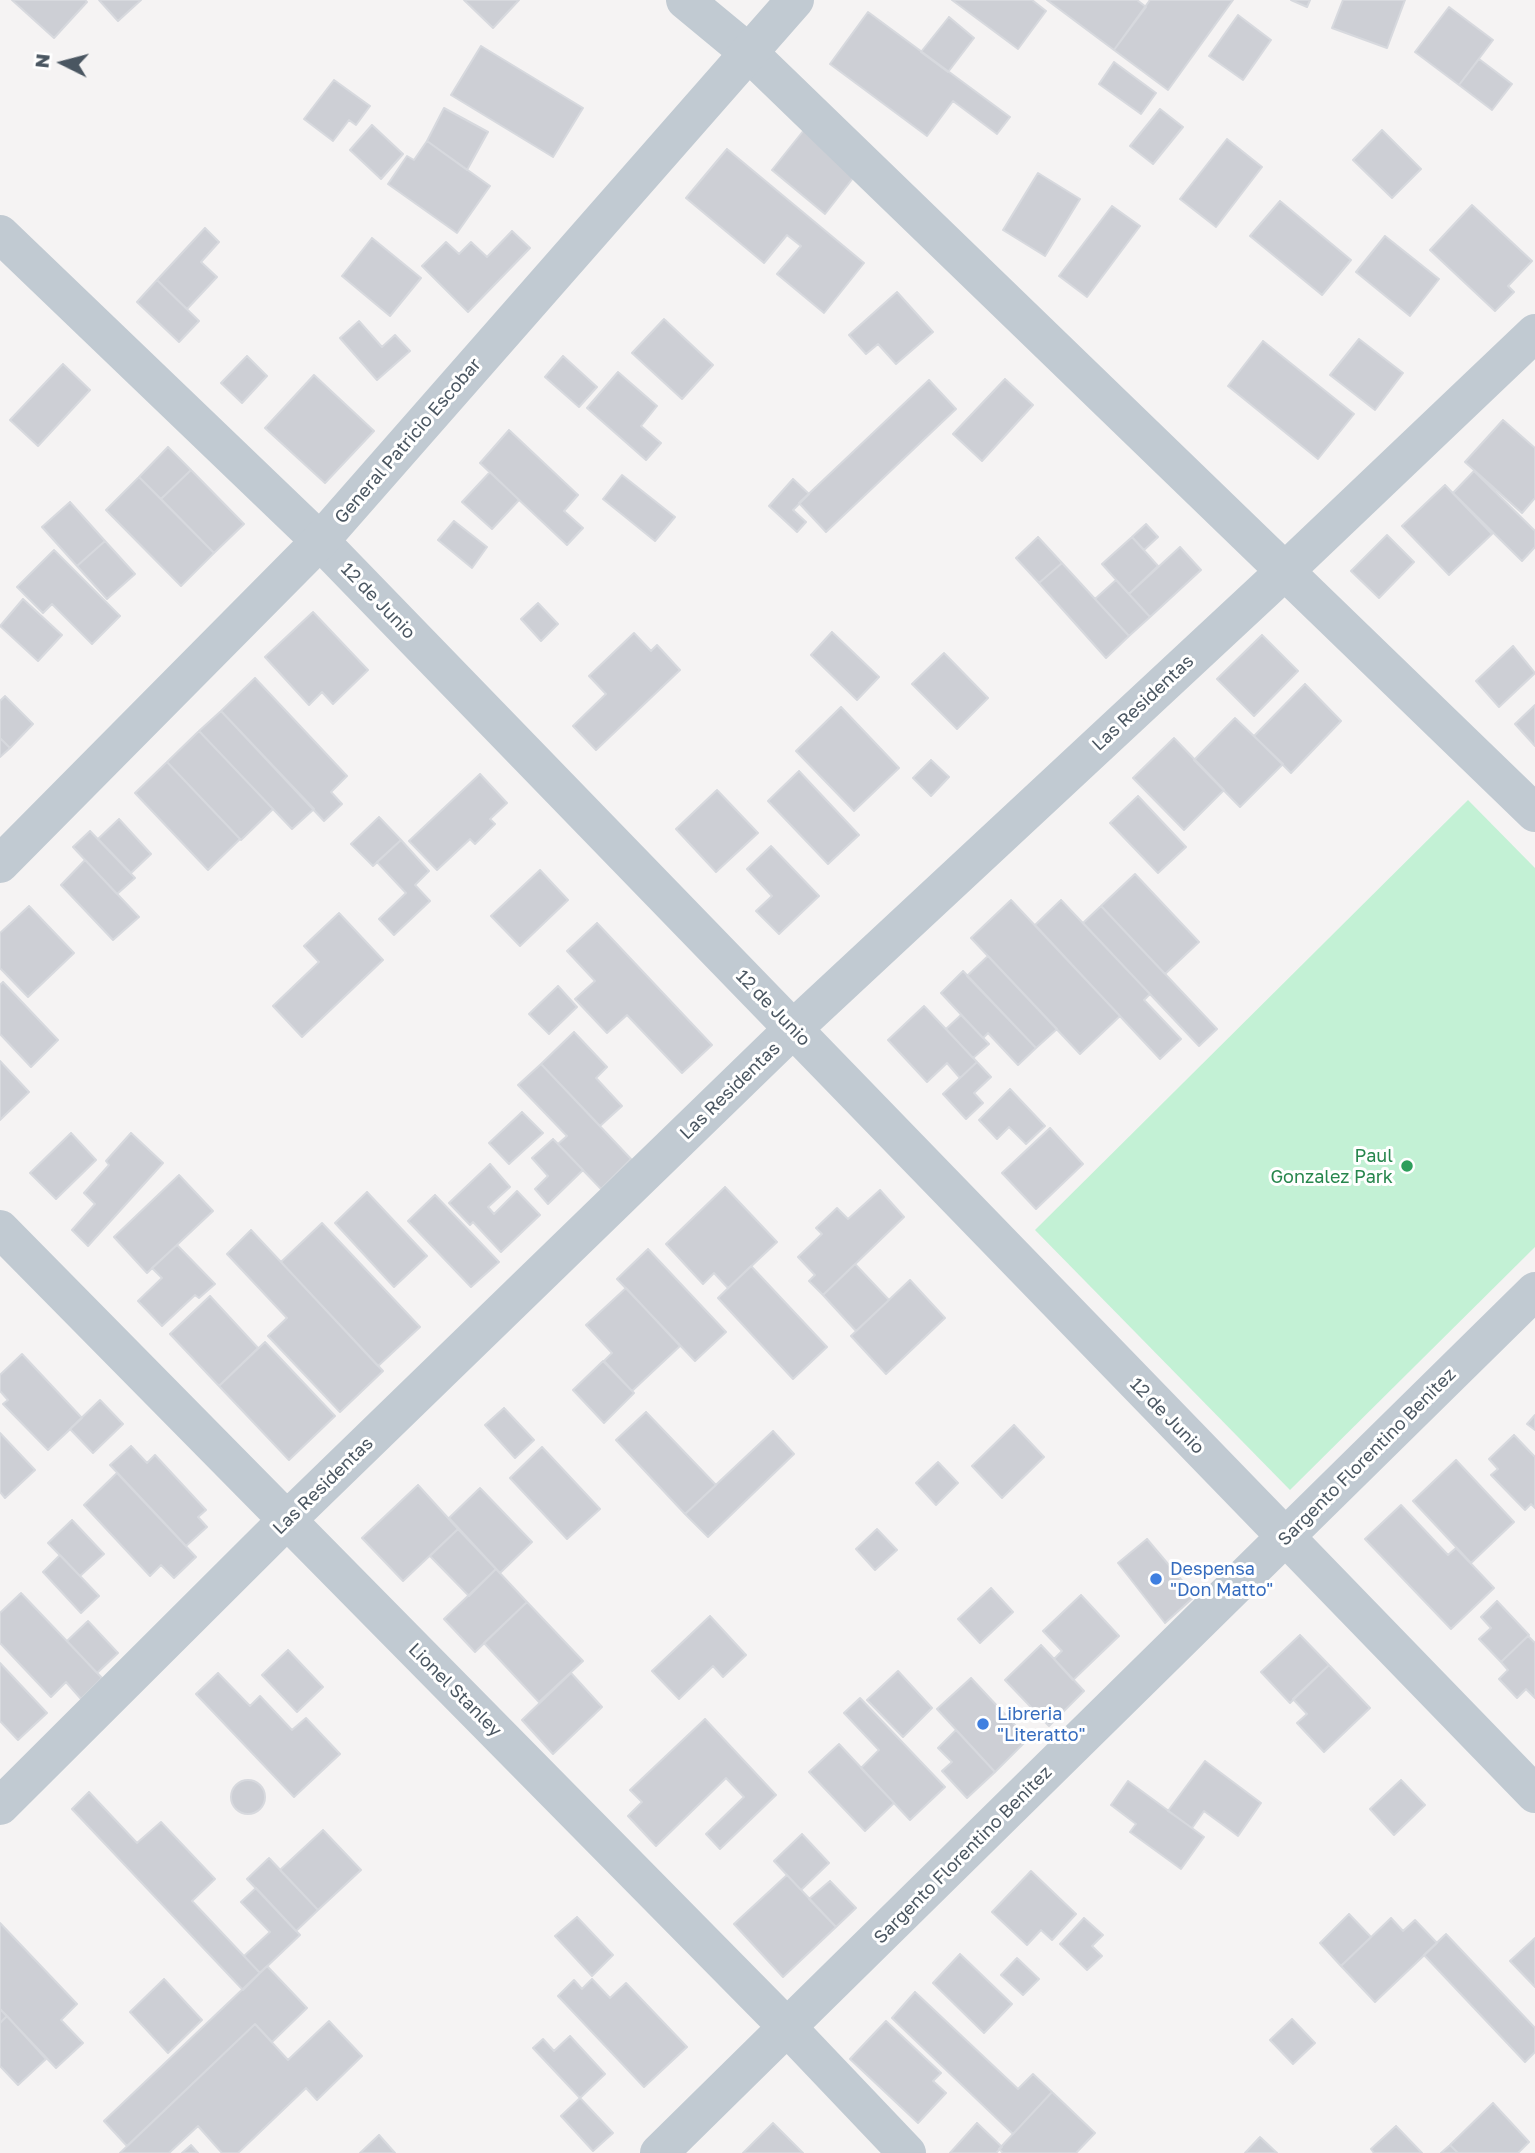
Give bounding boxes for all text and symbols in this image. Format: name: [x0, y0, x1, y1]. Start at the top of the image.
north arrow: [28, 28, 98, 98]
text: N: [29, 52, 54, 69]
street label: General Patricio Escobar: [330, 354, 486, 528]
street label: 12 de Junio: [336, 559, 420, 643]
street label: Las Residentas: [1088, 650, 1198, 756]
street label: 12 de Junio: [731, 966, 815, 1050]
street label: Las Residentas: [675, 1038, 785, 1144]
place label: Paul Gonzalez Park: [1270, 1145, 1393, 1188]
marker: Paul Gonzalez Park: [1399, 1158, 1415, 1174]
street label: Sargento Florentino Benitez: [1274, 1364, 1460, 1550]
street label: 12 de Junio: [1125, 1374, 1209, 1458]
street label: Las Residentas: [268, 1433, 378, 1539]
place label: Despensa "Don Matto": [1170, 1558, 1273, 1600]
marker: Despensa "Don Matto": [1148, 1571, 1164, 1587]
street label: Lionel Stanley: [404, 1639, 506, 1741]
place label: Libreria "Literatto": [997, 1703, 1085, 1746]
marker: Libreria "Literatto": [975, 1716, 991, 1732]
street label: Sargento Florentino Benitez: [870, 1762, 1056, 1948]

